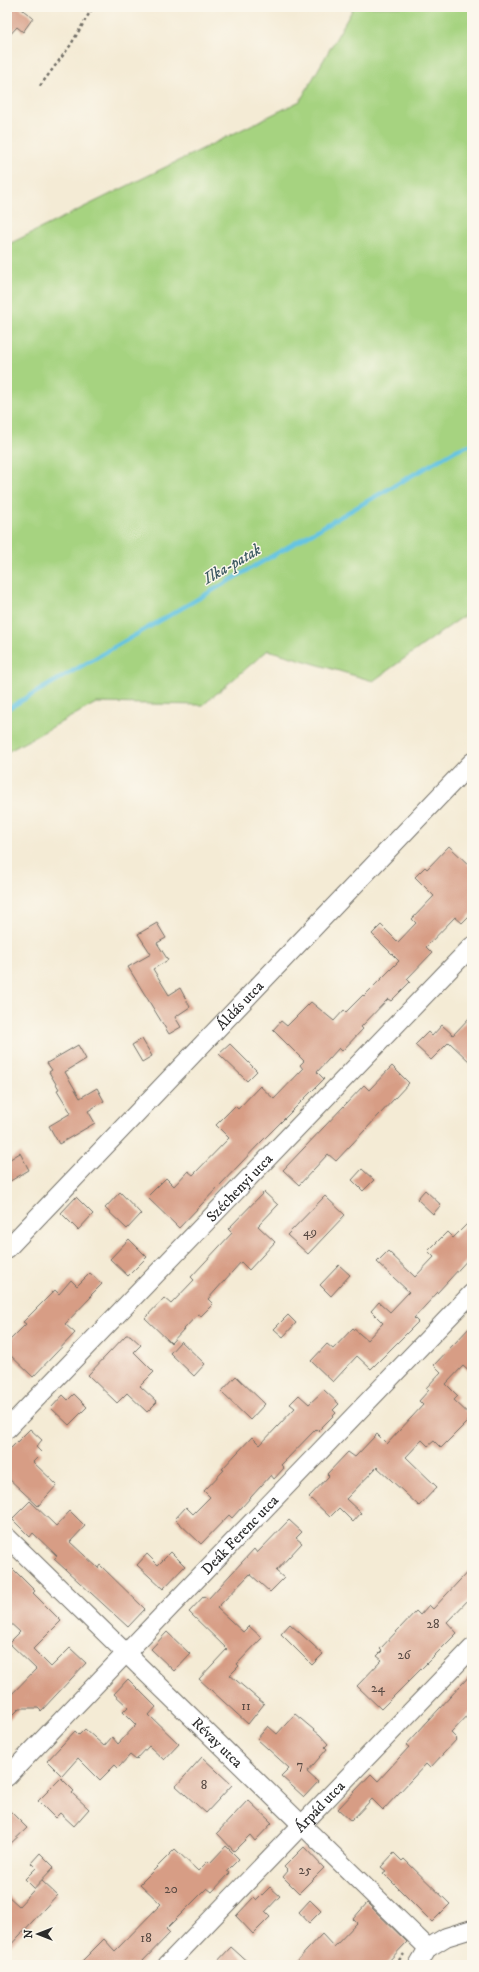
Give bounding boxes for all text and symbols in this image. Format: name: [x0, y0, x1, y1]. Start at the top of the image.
water label: Ilka-patak: [199, 539, 265, 589]
street label: Áldás utca: [211, 976, 268, 1034]
street label: Széchenyi utca: [202, 1149, 277, 1226]
house number: 49: [303, 1224, 317, 1240]
street label: Deák Ferenc utca: [197, 1490, 283, 1579]
house number: 28: [427, 1616, 439, 1632]
house number: 26: [397, 1647, 412, 1663]
house number: 24: [371, 1680, 385, 1696]
house number: 11: [241, 1698, 251, 1714]
street label: Révay utca: [188, 1713, 247, 1772]
house number: 7: [297, 1757, 304, 1773]
street label: Árpád utca: [290, 1776, 349, 1836]
house number: 8: [201, 1777, 207, 1793]
house number: 25: [299, 1862, 312, 1878]
house number: 20: [164, 1881, 178, 1897]
north arrow: [18, 1914, 58, 1954]
text: N: [22, 1929, 36, 1939]
house number: 18: [140, 1930, 152, 1946]

